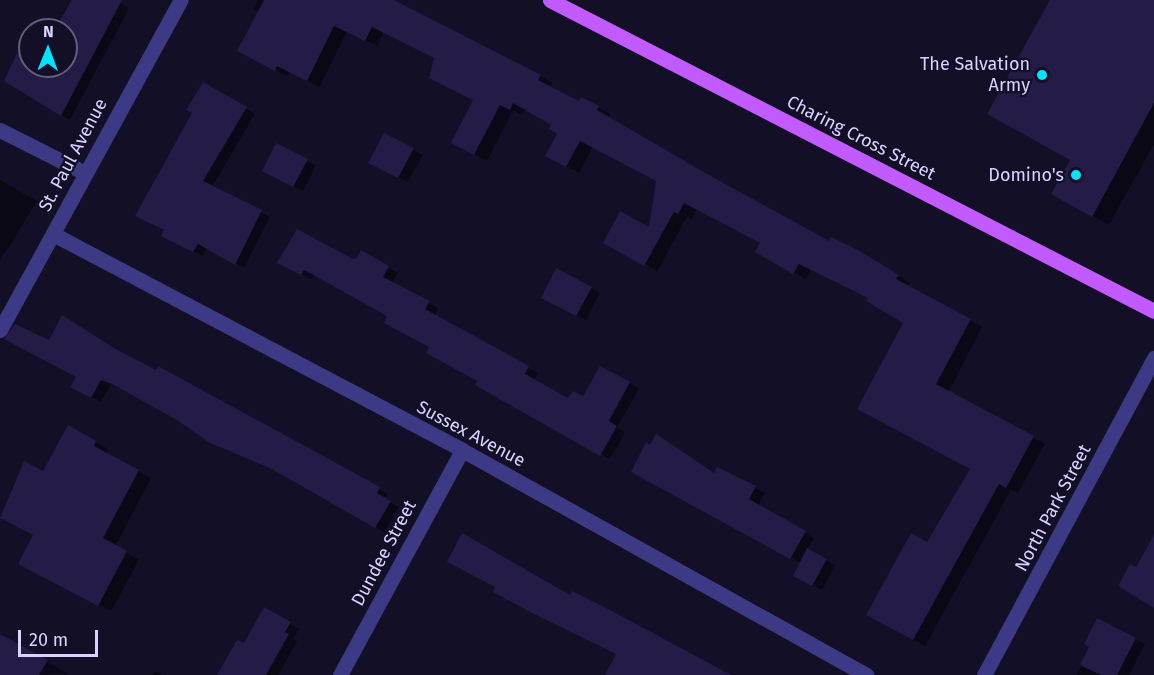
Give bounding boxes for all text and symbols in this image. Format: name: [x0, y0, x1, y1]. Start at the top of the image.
north arrow: [18, 18, 78, 78]
text: N: [43, 22, 54, 41]
place label: The Salvation Army: [920, 54, 1030, 97]
marker: The Salvation Army: [1035, 68, 1049, 82]
street label: Charing Cross Street: [783, 91, 939, 185]
street label: St. Paul Avenue: [34, 95, 112, 215]
place label: Domino's: [988, 164, 1064, 186]
marker: Domino's: [1069, 168, 1083, 182]
street label: Sussex Avenue: [413, 396, 529, 472]
street label: North Park Street: [1010, 441, 1096, 575]
street label: Dundee Street: [347, 496, 421, 610]
scale bar: [21, 618, 100, 656]
text: 20 m: [29, 629, 68, 651]

